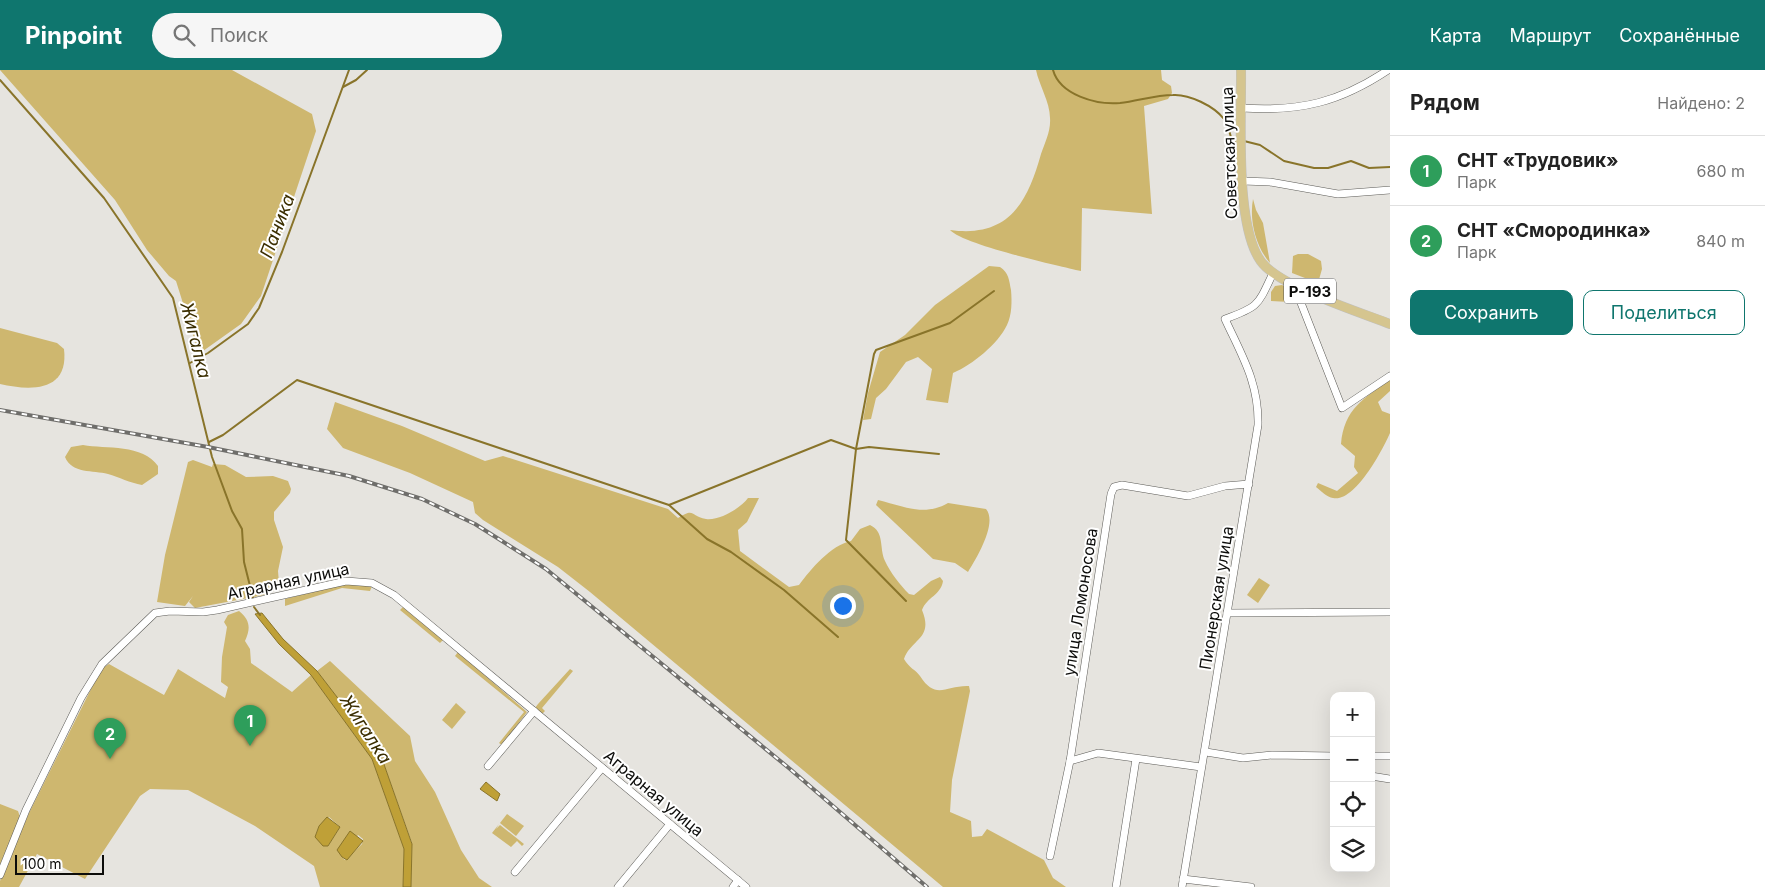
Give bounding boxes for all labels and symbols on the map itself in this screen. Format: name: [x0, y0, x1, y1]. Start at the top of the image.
street label: Советская улица: [1217, 86, 1241, 220]
water label: Паника: [255, 191, 299, 261]
road number: Р-193: [1284, 278, 1336, 304]
water label: Жигалка: [176, 299, 216, 380]
street label: Пионерская улица: [1195, 525, 1237, 671]
street label: улица Ломоносова: [1058, 527, 1102, 677]
street label: Аграрная улица: [225, 558, 351, 604]
your location: [830, 593, 856, 619]
water label: Жигалка: [335, 690, 396, 767]
pin: 1: [234, 705, 266, 746]
pin: 2: [94, 718, 126, 759]
street label: Аграрная улица: [600, 745, 708, 841]
scale bar: [15, 852, 104, 875]

